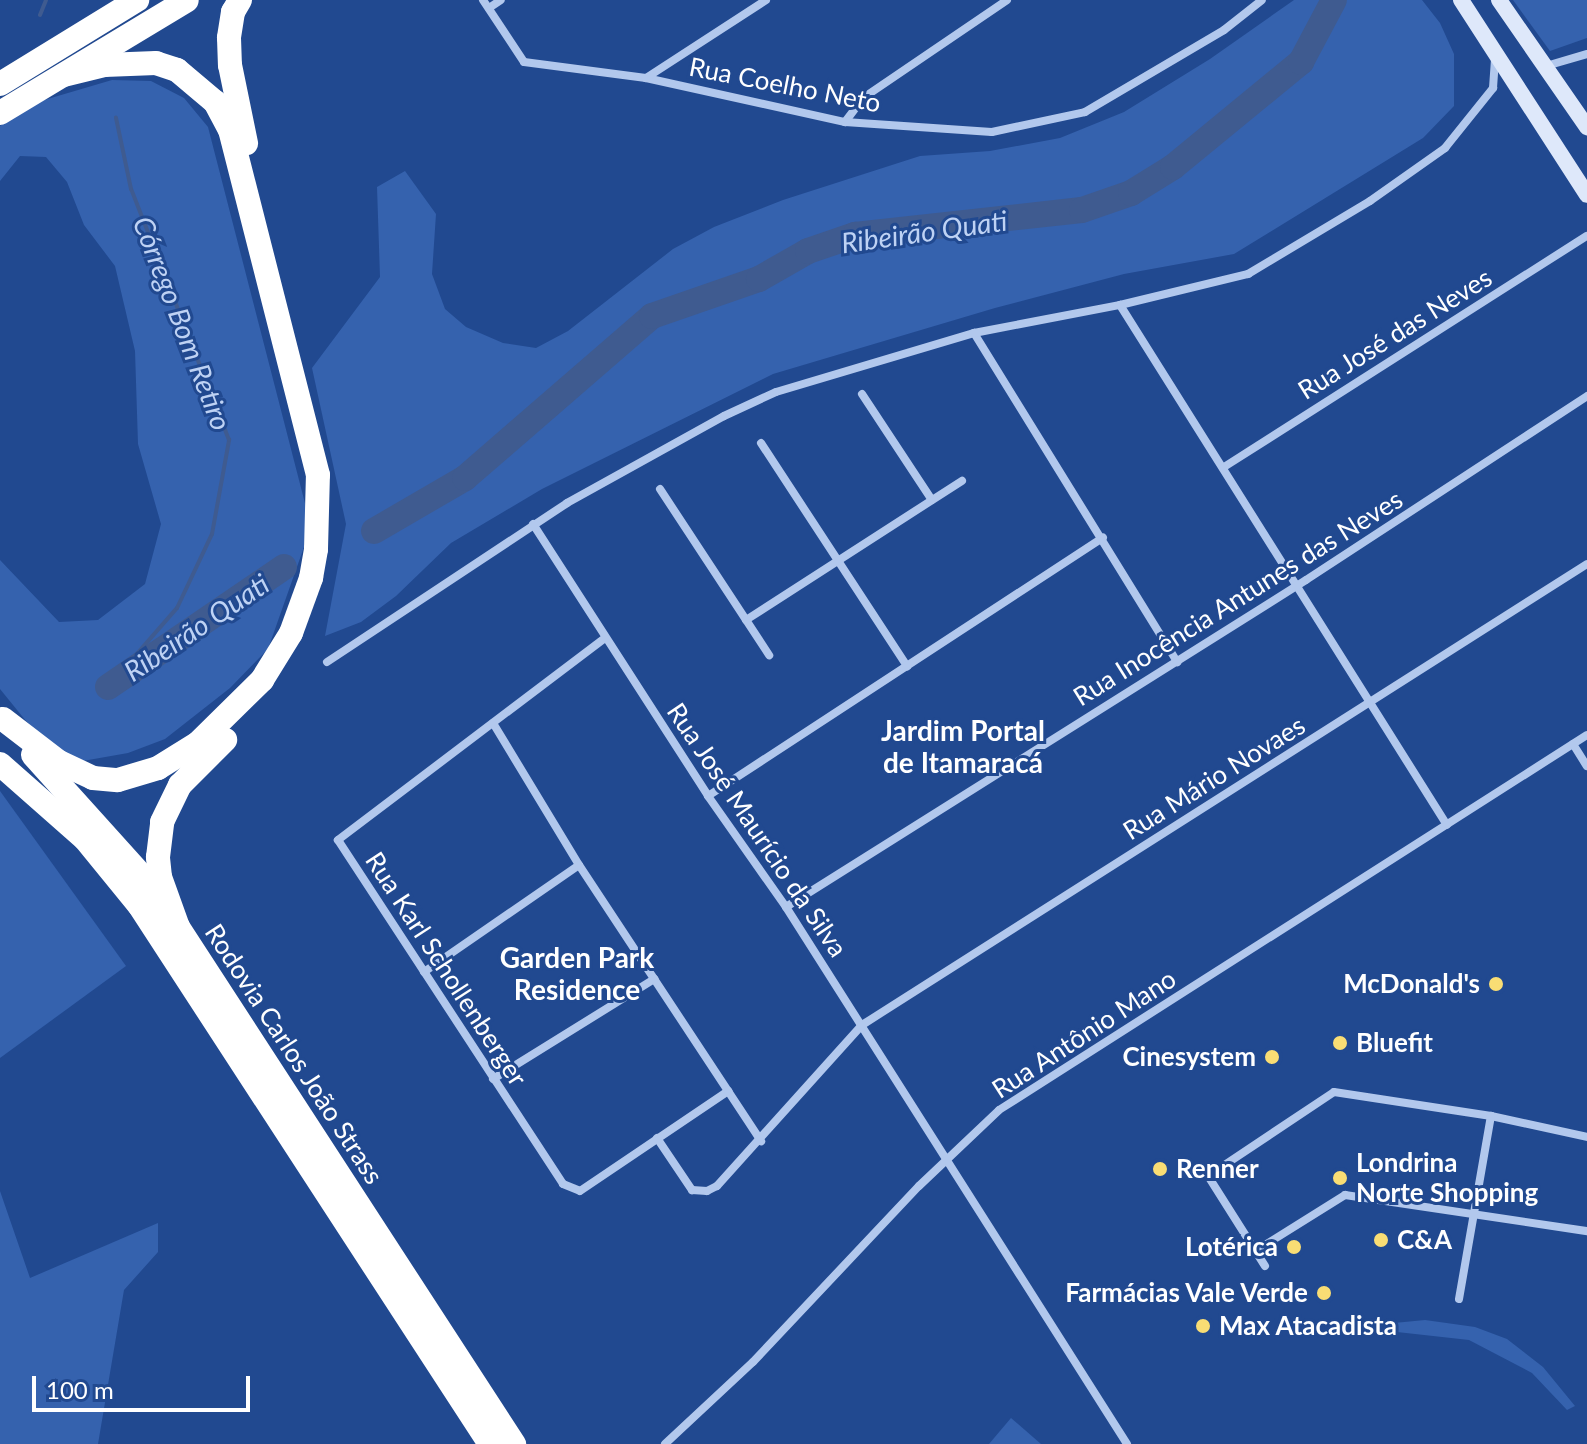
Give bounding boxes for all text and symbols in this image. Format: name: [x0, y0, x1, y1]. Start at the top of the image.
street label: Rua Coelho Neto: [687, 51, 883, 119]
water label: Ribeirão Quati: [839, 203, 1009, 259]
water label: Córrego Bom Retiro: [127, 211, 239, 435]
street label: Rua José das Neves: [1292, 262, 1498, 406]
street label: Rua Inocência Antunes das Neves: [1067, 483, 1409, 713]
water label: Ribeirão Quati: [117, 566, 275, 688]
street label: Rua José Maurício da Silva: [660, 697, 854, 963]
street label: Rua Mário Novaes: [1117, 710, 1311, 846]
district label: Jardim Portal de Itamaracá: [881, 713, 1045, 779]
street label: Rua Karl Schollenberger: [359, 846, 533, 1092]
street label: Rodovia Carlos João Strass: [198, 918, 390, 1190]
district label: Garden Park Residence: [500, 940, 654, 1006]
street label: Rua Antônio Mano: [986, 963, 1182, 1105]
place label: McDonald's: [1343, 968, 1480, 1000]
marker: McDonald's: [1487, 975, 1505, 993]
place label: Bluefit: [1356, 1027, 1433, 1059]
marker: Bluefit: [1331, 1034, 1349, 1052]
place label: Cinesystem: [1122, 1041, 1256, 1073]
marker: Cinesystem: [1263, 1048, 1281, 1066]
place label: Londrina Norte Shopping: [1356, 1147, 1538, 1208]
place label: Renner: [1176, 1153, 1259, 1185]
marker: Renner: [1151, 1160, 1169, 1178]
marker: Londrina Norte Shopping: [1331, 1169, 1349, 1187]
place label: C&A: [1397, 1224, 1452, 1256]
place label: Lotérica: [1185, 1231, 1278, 1263]
marker: C&A: [1372, 1231, 1390, 1249]
marker: Lotérica: [1285, 1238, 1303, 1256]
place label: Farmácias Vale Verde: [1063, 1277, 1308, 1309]
marker: Farmácias Vale Verde: [1315, 1284, 1333, 1302]
place label: Max Atacadista: [1219, 1310, 1398, 1342]
marker: Max Atacadista: [1194, 1317, 1212, 1335]
scale bar: [36, 1360, 254, 1410]
text: 100 m: [46, 1375, 114, 1404]

